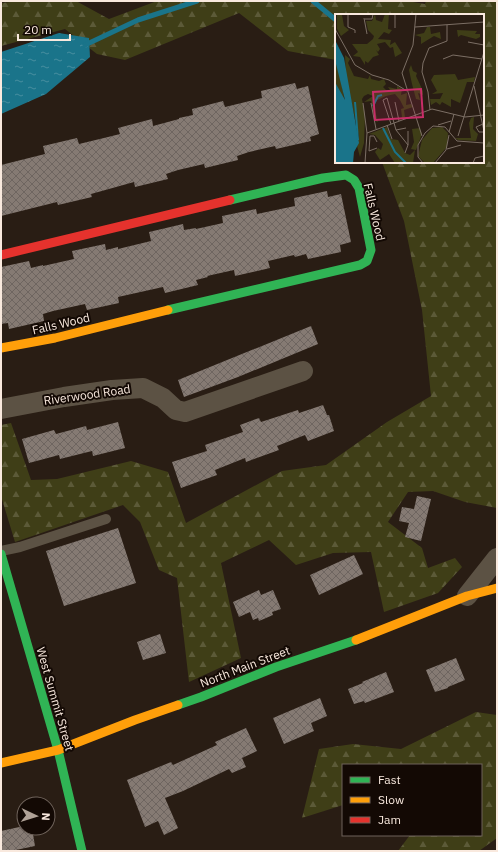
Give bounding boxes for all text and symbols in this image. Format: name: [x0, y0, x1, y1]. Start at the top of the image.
inset map: [335, 14, 484, 163]
scale bar: [18, 16, 70, 42]
text: 20 m: [24, 22, 52, 37]
street label: Falls Wood: [361, 182, 388, 242]
street label: Falls Wood: [31, 310, 91, 337]
street label: Riverwood Road: [43, 381, 131, 408]
street label: North Main Street: [198, 642, 292, 691]
street label: West Summit Street: [33, 645, 78, 753]
legend: [342, 764, 482, 836]
text: Fast: [378, 772, 401, 787]
text: Slow: [378, 792, 404, 807]
north arrow: [16, 796, 56, 836]
text: N: [39, 812, 53, 821]
text: Jam: [378, 812, 401, 827]

